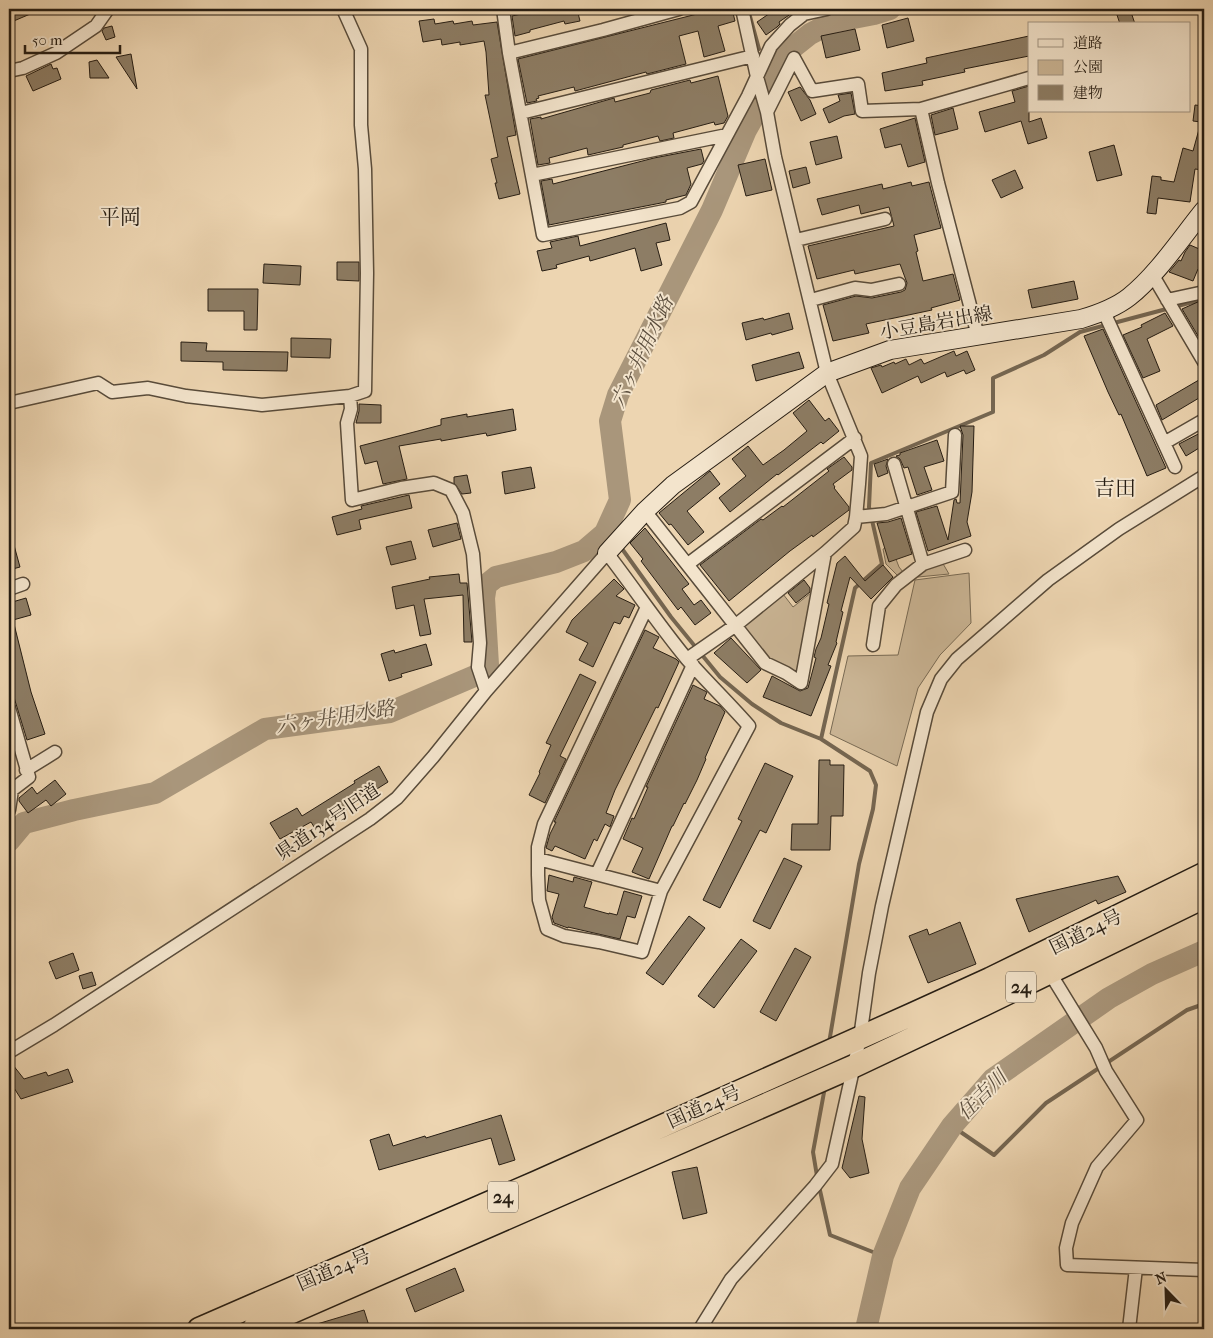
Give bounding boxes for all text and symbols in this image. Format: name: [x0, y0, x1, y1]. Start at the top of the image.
scale bar: [25, 22, 120, 54]
legend: [1028, 22, 1190, 112]
text: 50 m: [32, 31, 63, 49]
text: 道路: [1073, 34, 1103, 52]
text: 公園: [1073, 58, 1103, 76]
text: 建物: [1073, 84, 1103, 102]
district label: 平岡: [99, 205, 141, 229]
water label: 六ヶ井用水路: [606, 291, 679, 411]
street label: 小豆島岩出線: [878, 302, 994, 344]
district label: 吉田: [1094, 476, 1136, 500]
water label: 六ヶ井用水路: [274, 696, 398, 738]
street label: 県道134号旧道: [272, 779, 384, 865]
street label: 国道24号: [1046, 905, 1126, 959]
road number: 24: [1006, 972, 1036, 1002]
water label: 住吉川: [953, 1064, 1013, 1124]
street label: 国道24号: [664, 1081, 744, 1133]
road number: 24: [488, 1182, 518, 1212]
street label: 国道24号: [294, 1245, 374, 1295]
north arrow: [1140, 1266, 1190, 1316]
text: N: [1153, 1268, 1170, 1288]

